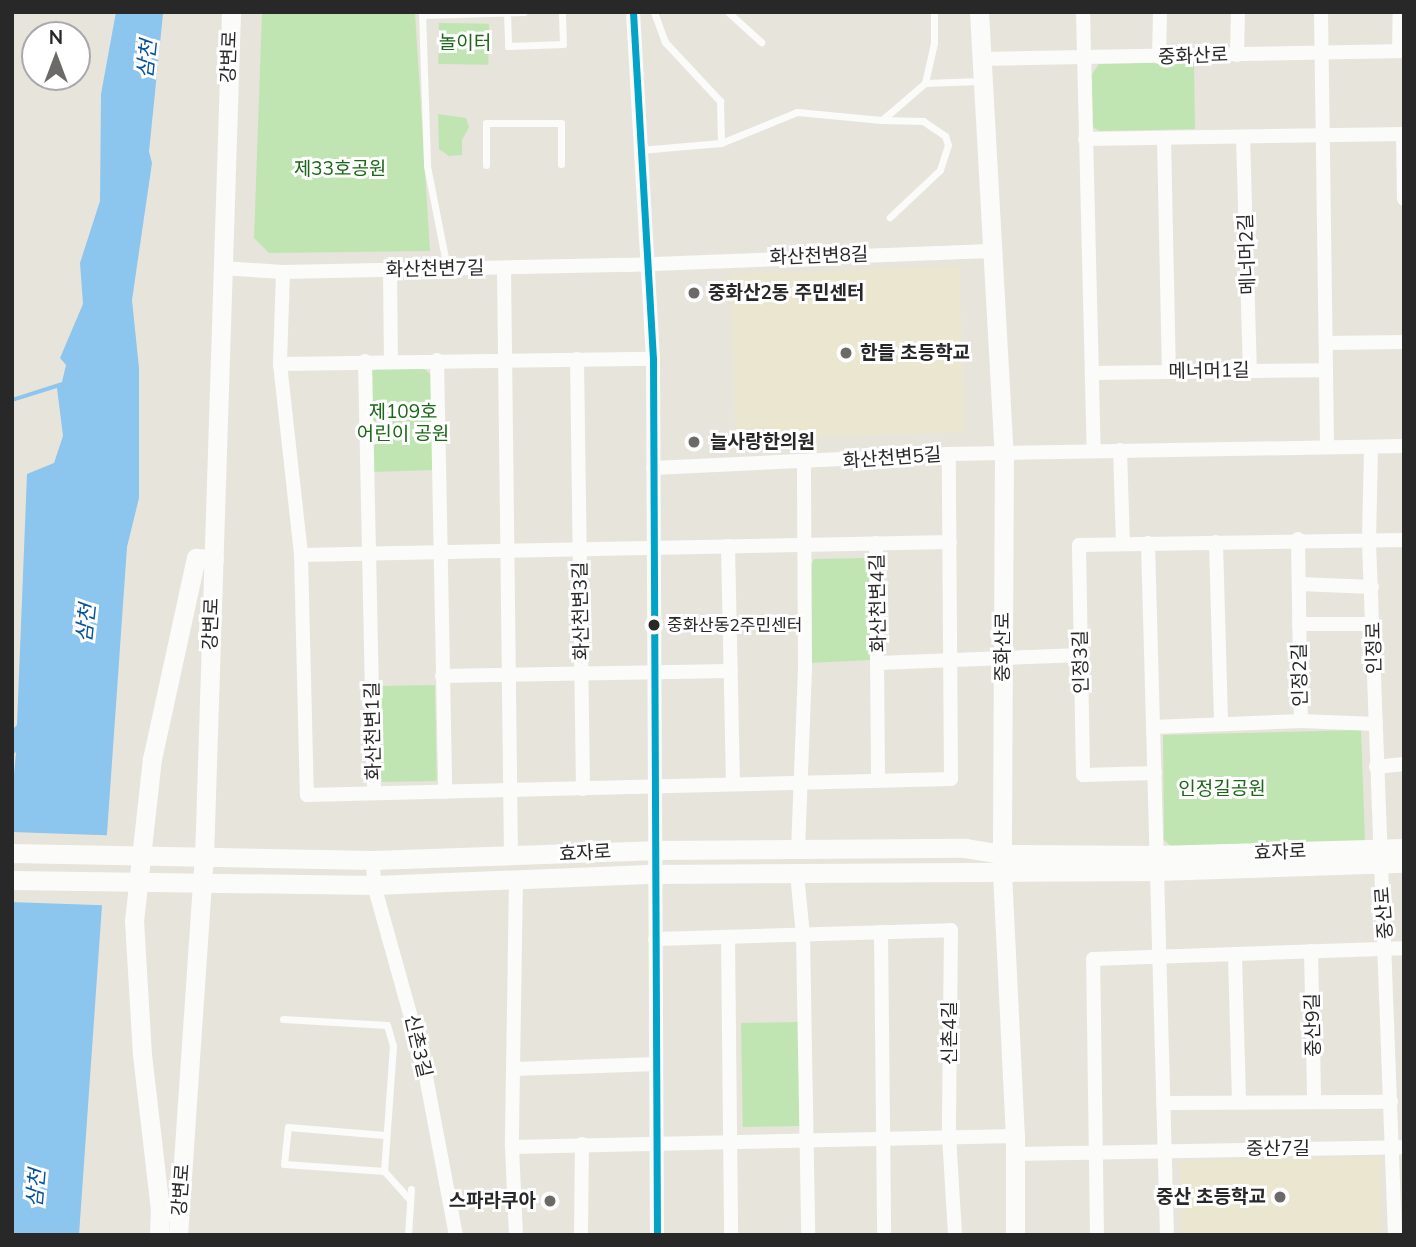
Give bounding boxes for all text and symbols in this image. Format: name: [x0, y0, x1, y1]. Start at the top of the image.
north arrow: [21, 21, 91, 91]
text: N: [49, 25, 63, 49]
street label: 강변로: [217, 30, 241, 84]
park label: 놀이터: [439, 32, 491, 54]
water label: 삼천: [131, 38, 161, 80]
street label: 중화산로: [1158, 43, 1228, 69]
park label: 제33호공원: [294, 158, 386, 180]
street label: 메너머2길: [1234, 213, 1260, 295]
street label: 화산천변8길: [769, 243, 869, 269]
street label: 화산천변7길: [385, 257, 485, 281]
place label: 중화산2동 주민센터: [708, 282, 864, 304]
marker: 중화산2동 주민센터: [686, 285, 702, 301]
place label: 한들 초등학교: [860, 342, 970, 364]
marker: 한들 초등학교: [838, 345, 854, 361]
street label: 메너머1길: [1168, 359, 1250, 383]
park label: 제109호 어린이 공원: [357, 401, 449, 445]
place label: 늘사랑한의원: [710, 431, 815, 453]
marker: 늘사랑한의원: [684, 432, 704, 452]
street label: 화산천변5길: [842, 443, 942, 473]
street label: 화산천변4길: [866, 553, 890, 653]
street label: 화산천변3길: [569, 561, 593, 661]
street label: 강변로: [199, 597, 223, 651]
water label: 삼천: [70, 602, 100, 644]
street label: 중화산로: [992, 612, 1014, 682]
place label: 중화산동2주민센터: [667, 615, 802, 635]
marker: 중화산동2주민센터: [647, 618, 661, 632]
street label: 인정로: [1362, 622, 1386, 674]
street label: 인정3길: [1069, 630, 1093, 694]
street label: 인정2길: [1288, 643, 1312, 707]
street label: 화산천변1길: [361, 681, 385, 781]
park label: 인정길공원: [1178, 778, 1266, 800]
street label: 효자로: [558, 840, 612, 866]
street label: 효자로: [1253, 840, 1307, 864]
street label: 중산로: [1371, 886, 1397, 940]
street label: 중산9길: [1301, 993, 1325, 1057]
street label: 신촌4길: [939, 1001, 961, 1065]
street label: 신촌3길: [400, 1012, 436, 1080]
street label: 중산7길: [1246, 1138, 1310, 1160]
street label: 강변로: [168, 1163, 194, 1217]
water label: 삼천: [21, 1168, 49, 1208]
place label: 중산 초등학교: [1156, 1186, 1266, 1208]
marker: 중산 초등학교: [1272, 1189, 1288, 1205]
place label: 스파라쿠아: [449, 1190, 536, 1212]
marker: 스파라쿠아: [542, 1193, 558, 1209]

